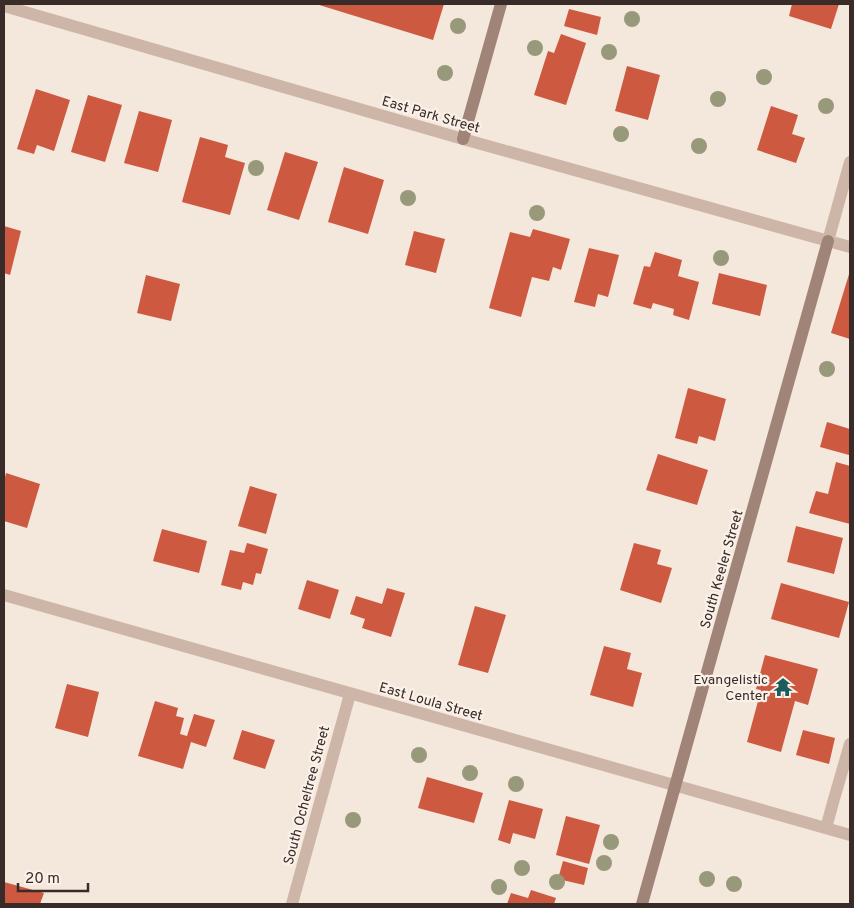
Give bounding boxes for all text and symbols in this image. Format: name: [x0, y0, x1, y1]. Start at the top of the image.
street label: East Park Street: [379, 93, 482, 138]
street label: South Keeler Street: [697, 508, 748, 631]
place label: Evangelistic Center: [693, 672, 769, 705]
temple icon: Evangelistic Center: [772, 676, 794, 698]
street label: East Loula Street: [377, 680, 484, 725]
street label: South Ocheltree Street: [281, 724, 334, 867]
scale bar: [18, 860, 88, 892]
text: 20 m: [25, 870, 60, 889]

